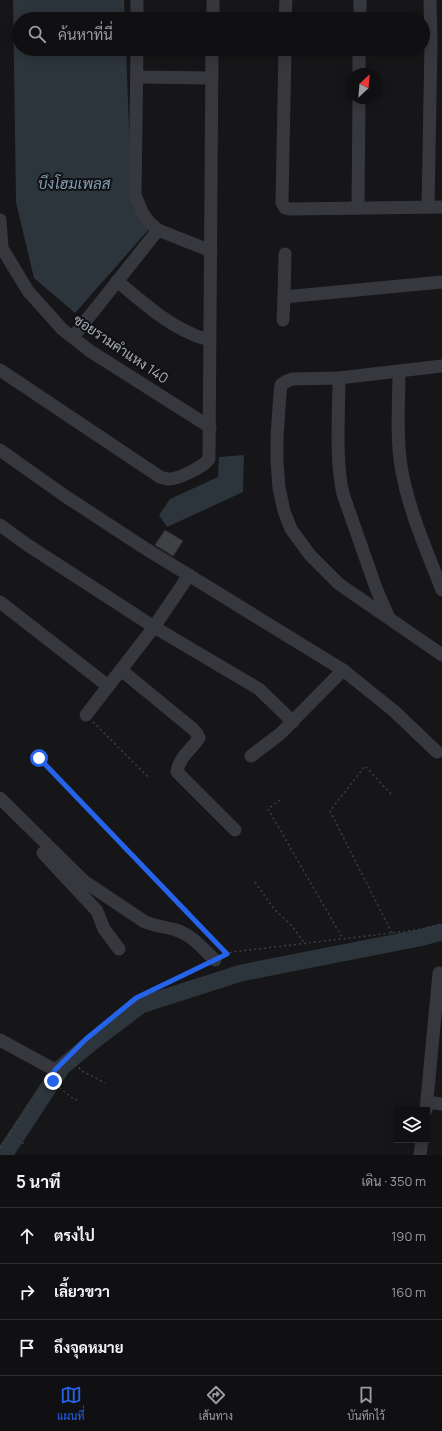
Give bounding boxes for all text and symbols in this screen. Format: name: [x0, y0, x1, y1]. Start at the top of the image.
search box: [12, 12, 430, 56]
icon: search: [26, 23, 48, 45]
text: ค้นหาที่นี่: [58, 24, 113, 45]
north arrow: [346, 68, 382, 104]
water label: บึงโฮมเพลส: [38, 173, 112, 194]
street label: ซอยรามคำแหง 140: [70, 310, 172, 387]
route start: [30, 749, 48, 767]
route end: [44, 1072, 62, 1090]
map controls: [394, 1107, 430, 1143]
button: layers: [394, 1107, 430, 1143]
text: 5 นาที: [16, 1170, 61, 1193]
text: เดิน · 350 m: [362, 1172, 426, 1190]
icon: ahead: [16, 1225, 38, 1247]
text: ตรงไป: [54, 1225, 95, 1246]
text: 190 m: [391, 1227, 426, 1245]
icon: right: [16, 1281, 38, 1303]
text: เลี้ยวขวา: [54, 1281, 110, 1302]
text: 160 m: [391, 1283, 426, 1301]
icon: arrive: [16, 1337, 38, 1359]
text: ถึงจุดหมาย: [54, 1337, 124, 1358]
tab: แผนที่: [57, 1384, 85, 1423]
tab: เส้นทาง: [199, 1384, 233, 1423]
tab: บันทึกไว้: [347, 1384, 385, 1423]

